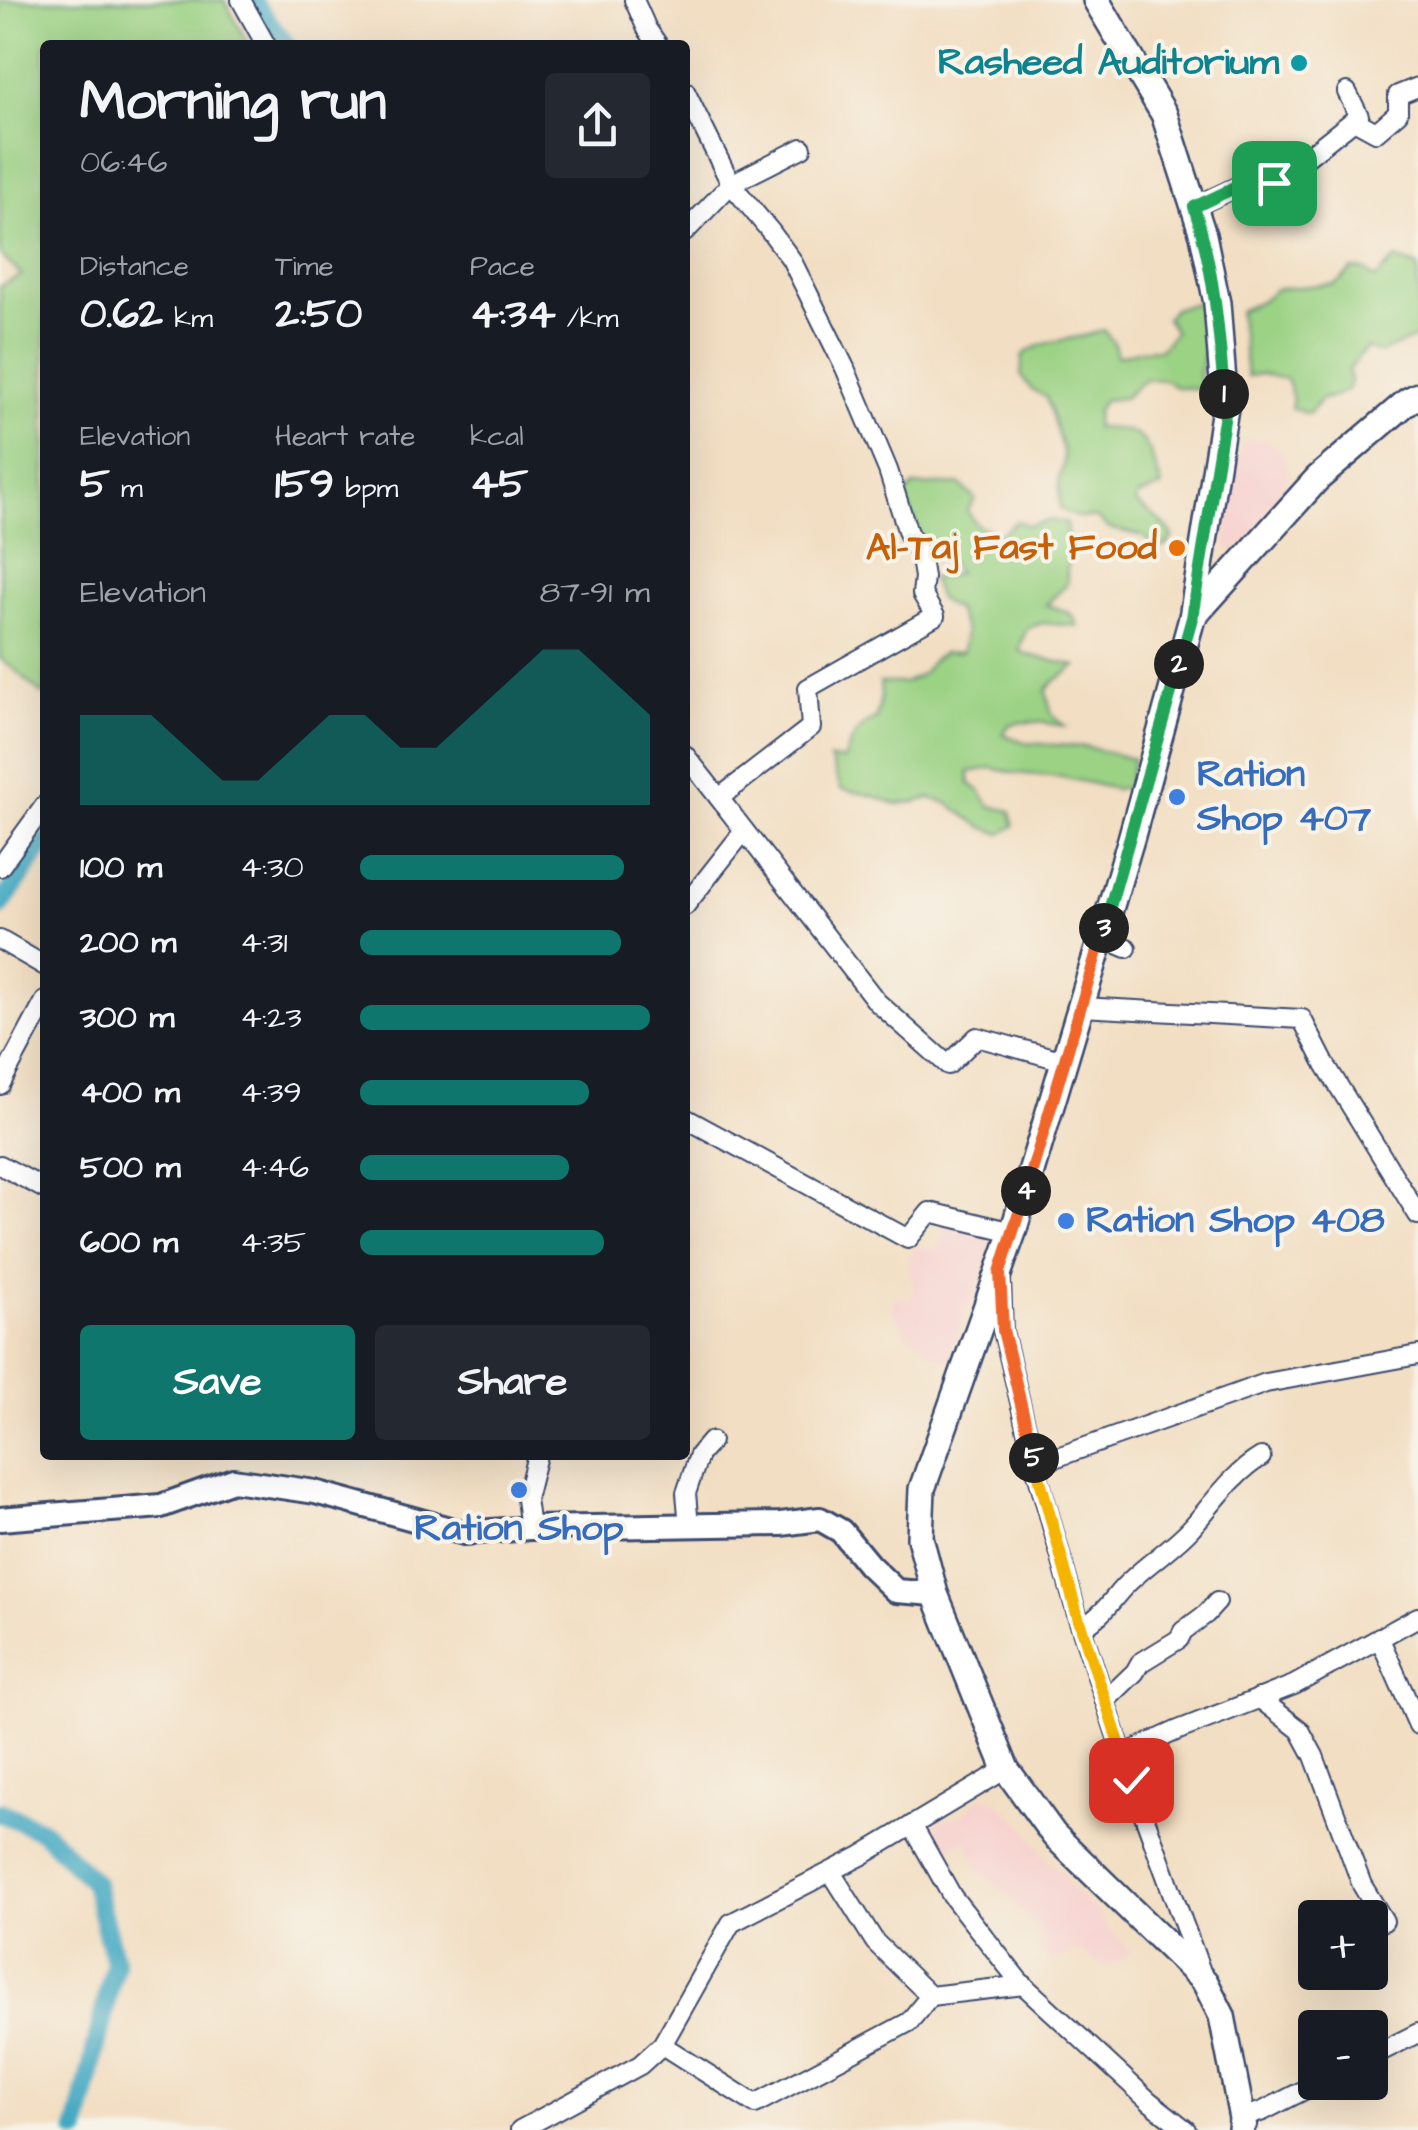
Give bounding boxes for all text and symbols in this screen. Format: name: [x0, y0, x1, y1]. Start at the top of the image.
place label: Rasheed Auditorium: [938, 37, 1279, 89]
marker: Rasheed Auditorium: [1288, 52, 1310, 74]
text: Morning run: [80, 64, 386, 140]
button: share: [545, 73, 650, 178]
text: 06:46: [80, 140, 167, 185]
pin: [1232, 141, 1317, 226]
icon: arrive: [1247, 156, 1302, 211]
text: Distance: [80, 247, 189, 286]
text: Time: [275, 247, 334, 286]
text: Pace: [470, 247, 535, 286]
text: 0.62: [80, 286, 163, 344]
text: 2:50: [275, 286, 362, 344]
text: 4:34: [470, 286, 556, 344]
text: km: [163, 299, 213, 338]
text: /km: [556, 299, 619, 338]
pin: 1: [1199, 369, 1249, 419]
text: 1: [1222, 374, 1226, 413]
text: Elevation: [80, 417, 190, 456]
text: Heart rate: [275, 417, 416, 456]
text: kcal: [470, 417, 524, 456]
text: 5: [80, 456, 110, 514]
text: 159: [275, 456, 334, 514]
text: 45: [470, 456, 528, 514]
text: m: [110, 469, 143, 508]
text: bpm: [334, 469, 398, 508]
place label: Al-Taj Fast Food: [866, 522, 1158, 574]
marker: Al-Taj Fast Food: [1166, 537, 1188, 559]
text: Elevation: [80, 570, 206, 615]
text: 87–91 m: [540, 570, 650, 615]
pin: 2: [1154, 639, 1204, 689]
text: 2: [1171, 644, 1187, 683]
place label: Ration Shop 407: [1196, 749, 1372, 846]
marker: Ration Shop 407: [1166, 786, 1188, 808]
text: 100 m: [80, 845, 162, 890]
text: 4:30: [240, 845, 304, 890]
pin: 3: [1079, 903, 1129, 953]
text: 3: [1097, 908, 1111, 947]
text: 200 m: [80, 920, 176, 965]
text: 4:31: [240, 920, 288, 965]
text: 300 m: [80, 995, 174, 1040]
text: 4:23: [240, 995, 302, 1040]
text: 400 m: [80, 1070, 180, 1115]
text: 4:39: [240, 1070, 302, 1115]
text: 500 m: [80, 1145, 181, 1190]
text: 4:46: [240, 1145, 309, 1190]
pin: 4: [1001, 1166, 1051, 1216]
text: 4: [1016, 1171, 1036, 1210]
place label: Ration Shop 408: [1086, 1195, 1385, 1248]
marker: Ration Shop 408: [1055, 1210, 1077, 1232]
text: 600 m: [80, 1220, 178, 1265]
text: 4:35: [240, 1220, 306, 1265]
button: Save: [80, 1325, 355, 1440]
button: Share: [375, 1325, 650, 1440]
pin: 5: [1009, 1433, 1059, 1483]
text: 5: [1024, 1438, 1044, 1477]
marker: Ration Shop: [508, 1479, 530, 1501]
place label: Ration Shop: [415, 1503, 623, 1556]
pin: [1089, 1738, 1174, 1823]
icon: check: [1104, 1753, 1159, 1808]
map controls: [1298, 1900, 1388, 2100]
button: +: [1298, 1900, 1388, 1990]
button: −: [1298, 2010, 1388, 2100]

